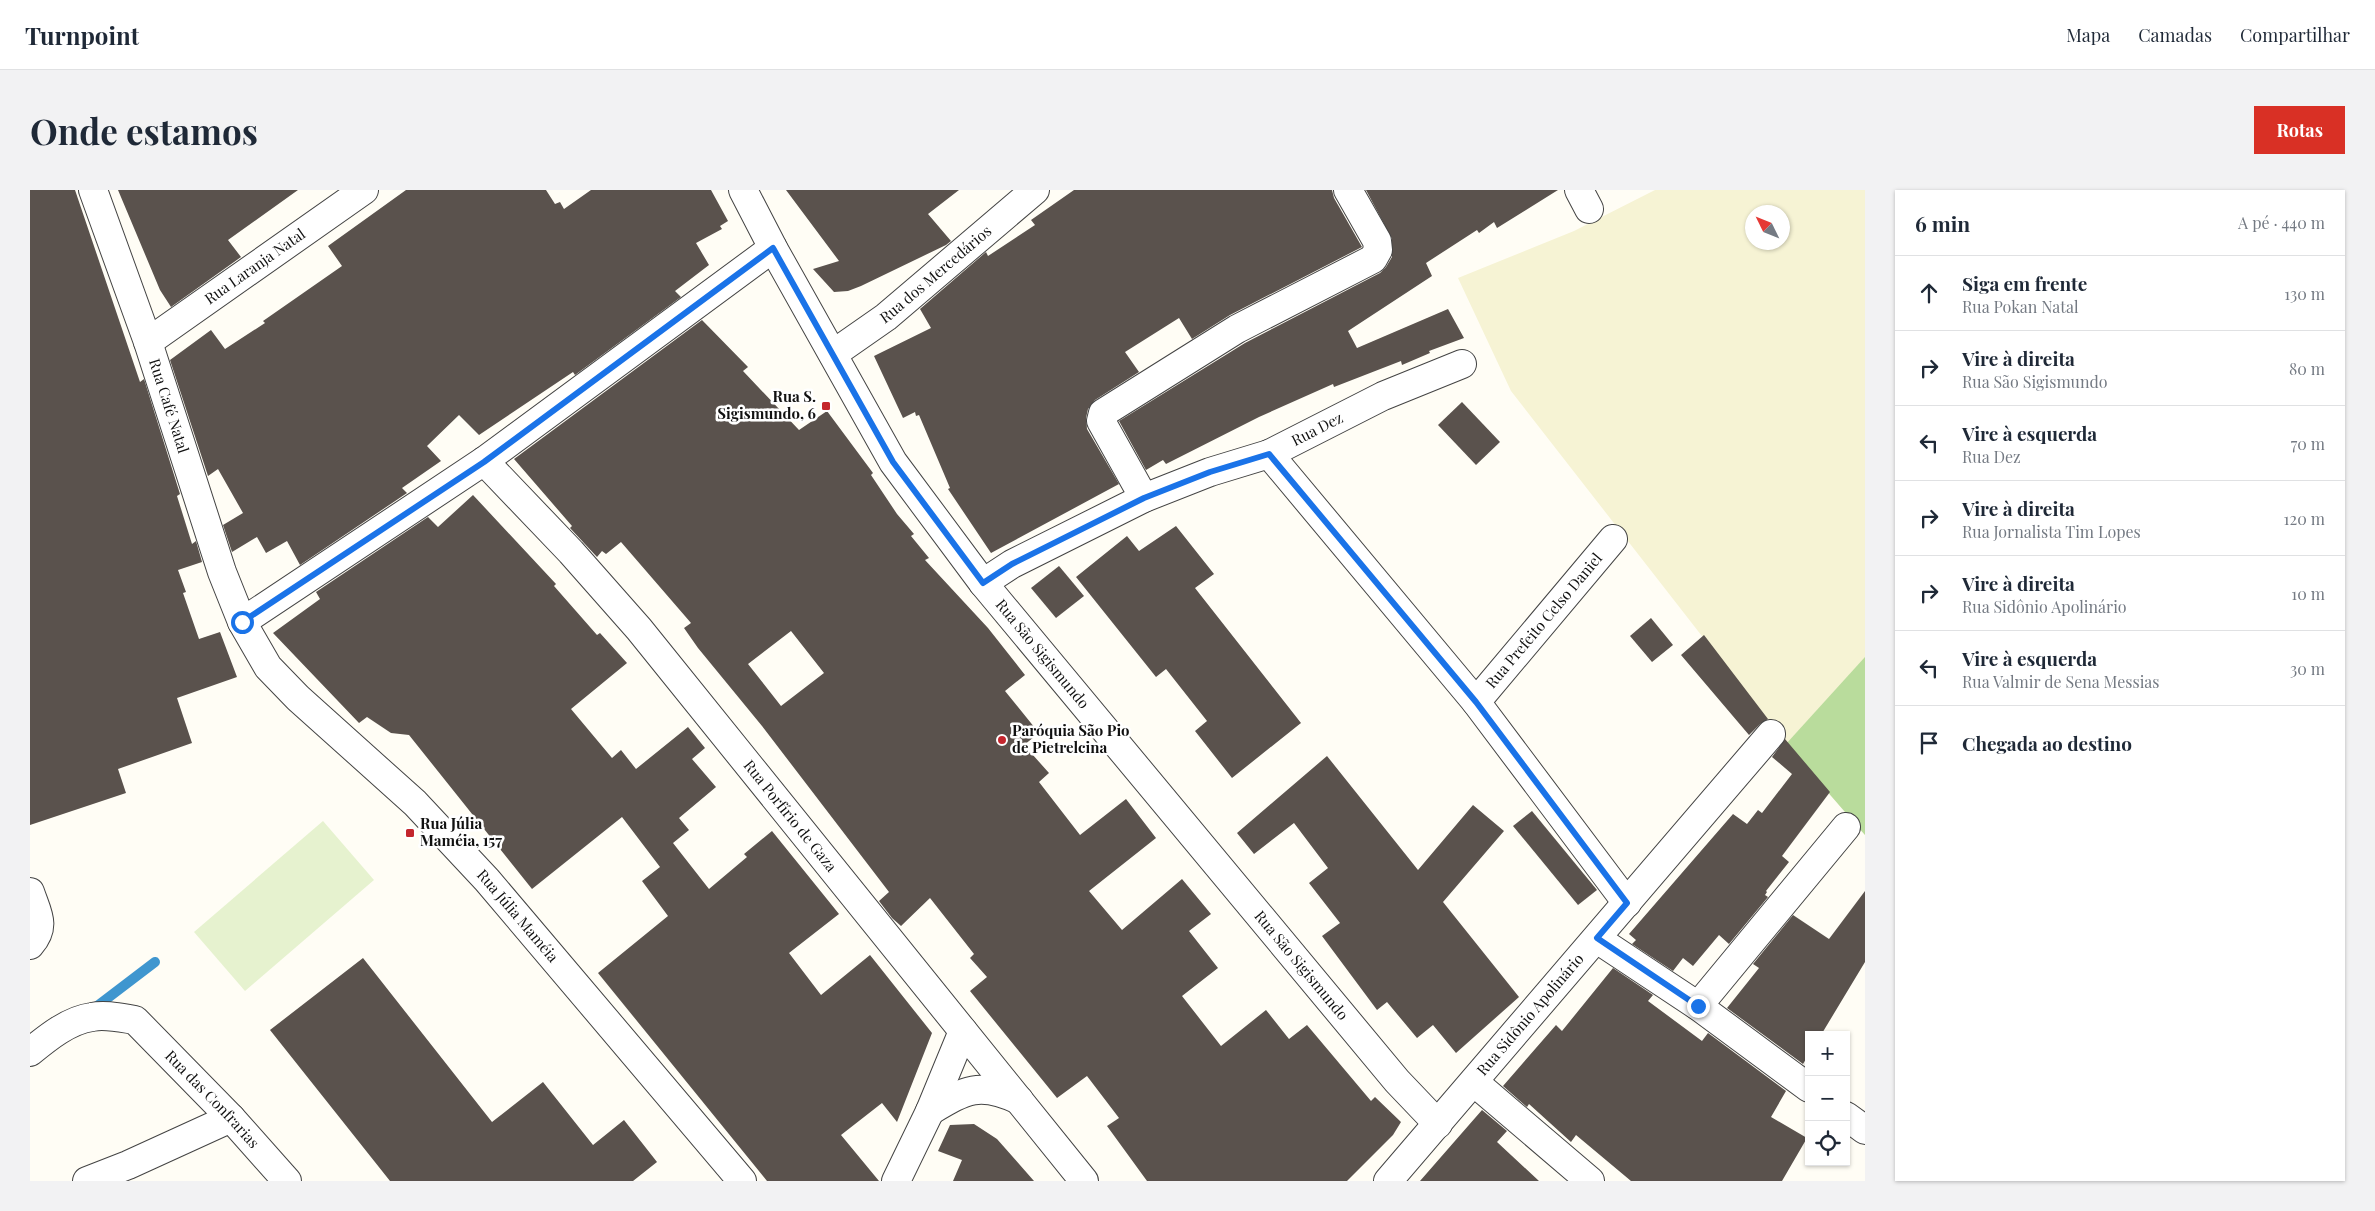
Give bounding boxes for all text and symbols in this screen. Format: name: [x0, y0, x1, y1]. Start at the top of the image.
text: Turnpoint: [25, 19, 139, 51]
text: Mapa: [2066, 23, 2110, 47]
text: Camadas: [2138, 23, 2212, 47]
text: Compartilhar: [2240, 23, 2350, 47]
button: Rotas: [2254, 106, 2345, 154]
text: Onde estamos: [30, 107, 258, 154]
north arrow: [1745, 205, 1790, 250]
text: 6 min: [1915, 209, 1970, 237]
text: A pé · 440 m: [2238, 212, 2325, 233]
street label: Rua dos Mercedários: [876, 221, 995, 327]
street label: Rua Laranja Natal: [200, 223, 309, 308]
text: Siga em frente: [1962, 270, 2087, 296]
icon: ahead: [1915, 279, 1943, 307]
text: 130 m: [2284, 283, 2325, 304]
text: Rua Pokan Natal: [1962, 296, 2079, 317]
text: Vire à direita: [1962, 345, 2075, 371]
icon: right: [1915, 354, 1943, 382]
street label: Rua Café Natal: [145, 356, 194, 456]
text: 80 m: [2289, 358, 2325, 379]
text: Rua São Sigismundo: [1962, 371, 2108, 392]
place label: Rua S. Sigismundo, 6: [717, 386, 816, 423]
marker: Rua S. Sigismundo, 6: [820, 400, 832, 412]
street label: Rua Dez: [1288, 407, 1346, 450]
text: Vire à esquerda: [1962, 420, 2097, 446]
icon: left: [1915, 429, 1943, 457]
text: 70 m: [2291, 433, 2325, 454]
text: Rua Dez: [1962, 446, 2021, 467]
text: Vire à direita: [1962, 495, 2075, 521]
icon: right: [1915, 504, 1943, 532]
text: 120 m: [2284, 508, 2325, 529]
text: Rua Jornalista Tim Lopes: [1962, 521, 2141, 542]
street label: Rua Prefeito Celso Daniel: [1481, 548, 1606, 692]
text: Vire à direita: [1962, 570, 2075, 596]
icon: right: [1915, 579, 1943, 607]
text: 10 m: [2291, 583, 2325, 604]
street label: Rua São Sigismundo: [992, 595, 1094, 712]
text: Rua Sidônio Apolinário: [1962, 596, 2127, 617]
route start: [231, 611, 254, 634]
text: Vire à esquerda: [1962, 645, 2097, 671]
icon: left: [1915, 654, 1943, 682]
text: 30 m: [2290, 658, 2325, 679]
text: Rua Valmir de Sena Messias: [1962, 671, 2159, 692]
place label: Paróquia São Pio de Pietrelcina: [1012, 720, 1130, 757]
icon: arrive: [1915, 729, 1943, 757]
text: Chegada ao destino: [1962, 730, 2132, 756]
marker: Paróquia São Pio de Pietrelcina: [996, 734, 1008, 746]
street label: Rua Porfírio de Gaza: [740, 755, 842, 876]
place label: Rua Júlia Maméia, 157: [420, 813, 502, 850]
marker: Rua Júlia Maméia, 157: [404, 827, 416, 839]
street label: Rua Júlia Maméia: [473, 865, 564, 966]
street label: Rua São Sigismundo: [1250, 906, 1353, 1024]
street label: Rua Sidônio Apolinário: [1472, 949, 1588, 1079]
route end: [1687, 995, 1710, 1018]
map controls: [1805, 1031, 1850, 1166]
button: +: [1805, 1031, 1850, 1076]
street label: Rua das Confrarias: [161, 1046, 264, 1152]
button: −: [1805, 1076, 1850, 1121]
button: locate: [1805, 1121, 1850, 1166]

